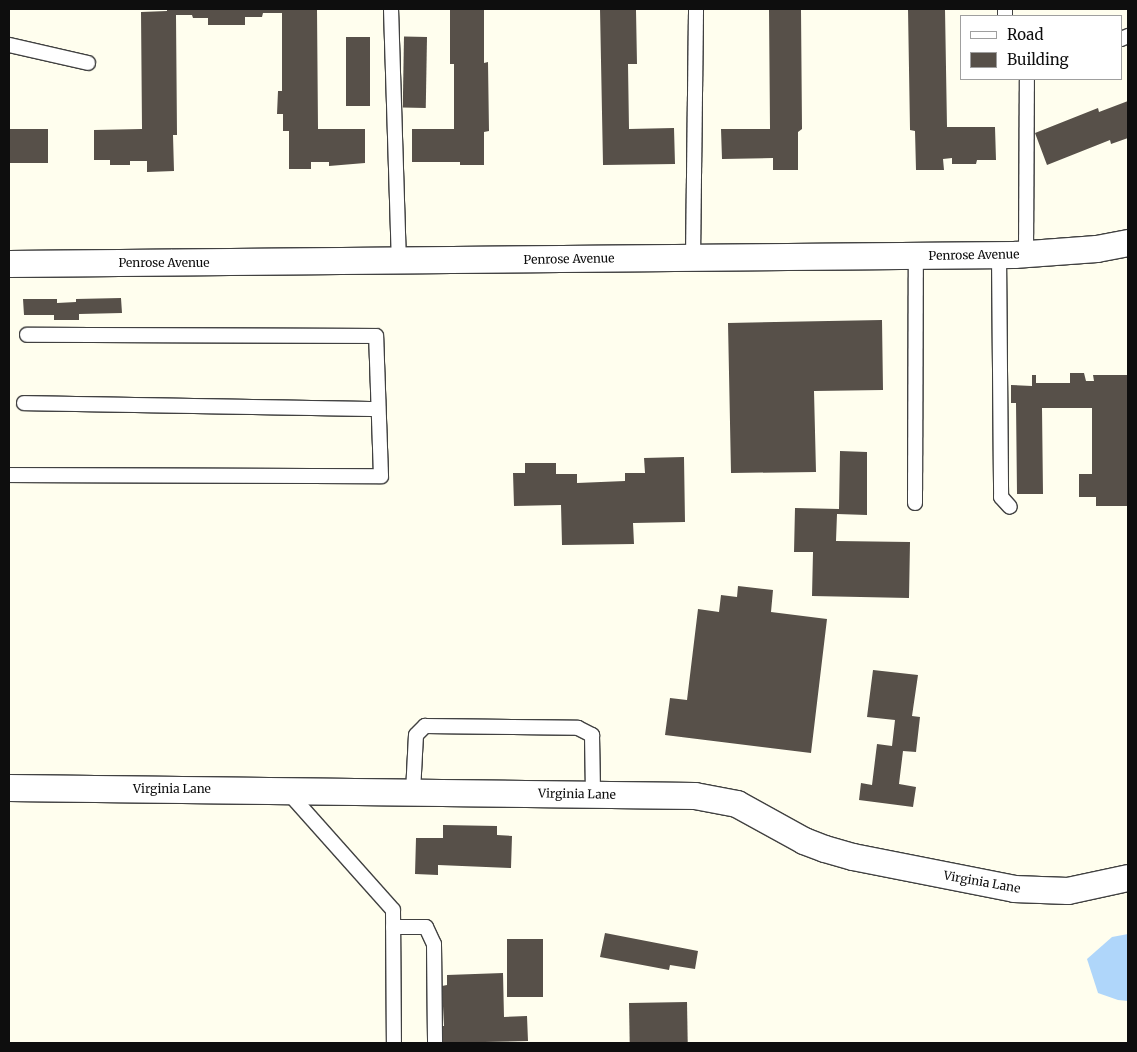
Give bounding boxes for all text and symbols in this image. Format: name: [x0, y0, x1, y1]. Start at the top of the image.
legend: [960, 15, 1122, 80]
text: Road: [1007, 25, 1043, 44]
text: Building: [1007, 50, 1069, 69]
street label: Penrose Avenue: [928, 247, 1020, 263]
street label: Penrose Avenue: [523, 251, 615, 267]
street label: Penrose Avenue: [119, 256, 209, 270]
street label: Virginia Lane: [133, 782, 211, 796]
street label: Virginia Lane: [538, 786, 616, 802]
street label: Virginia Lane: [942, 868, 1022, 896]

